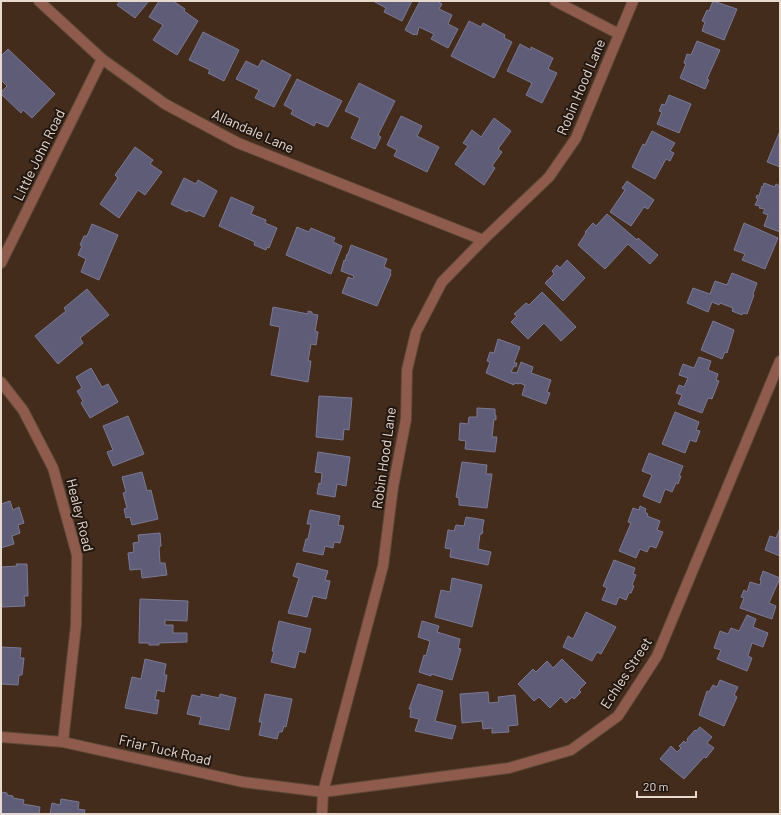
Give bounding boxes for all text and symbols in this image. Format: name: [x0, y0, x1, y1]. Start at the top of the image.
street label: Robin Hood Lane: [553, 36, 608, 137]
street label: Allandale Lane: [210, 105, 297, 156]
street label: Little John Road: [9, 106, 68, 203]
street label: Robin Hood Lane: [368, 406, 399, 510]
street label: Healey Road: [63, 477, 98, 553]
street label: Echles Street: [596, 634, 655, 712]
street label: Friar Tuck Road: [117, 731, 213, 768]
scale bar: [637, 773, 696, 799]
text: 20 m: [643, 779, 669, 793]

